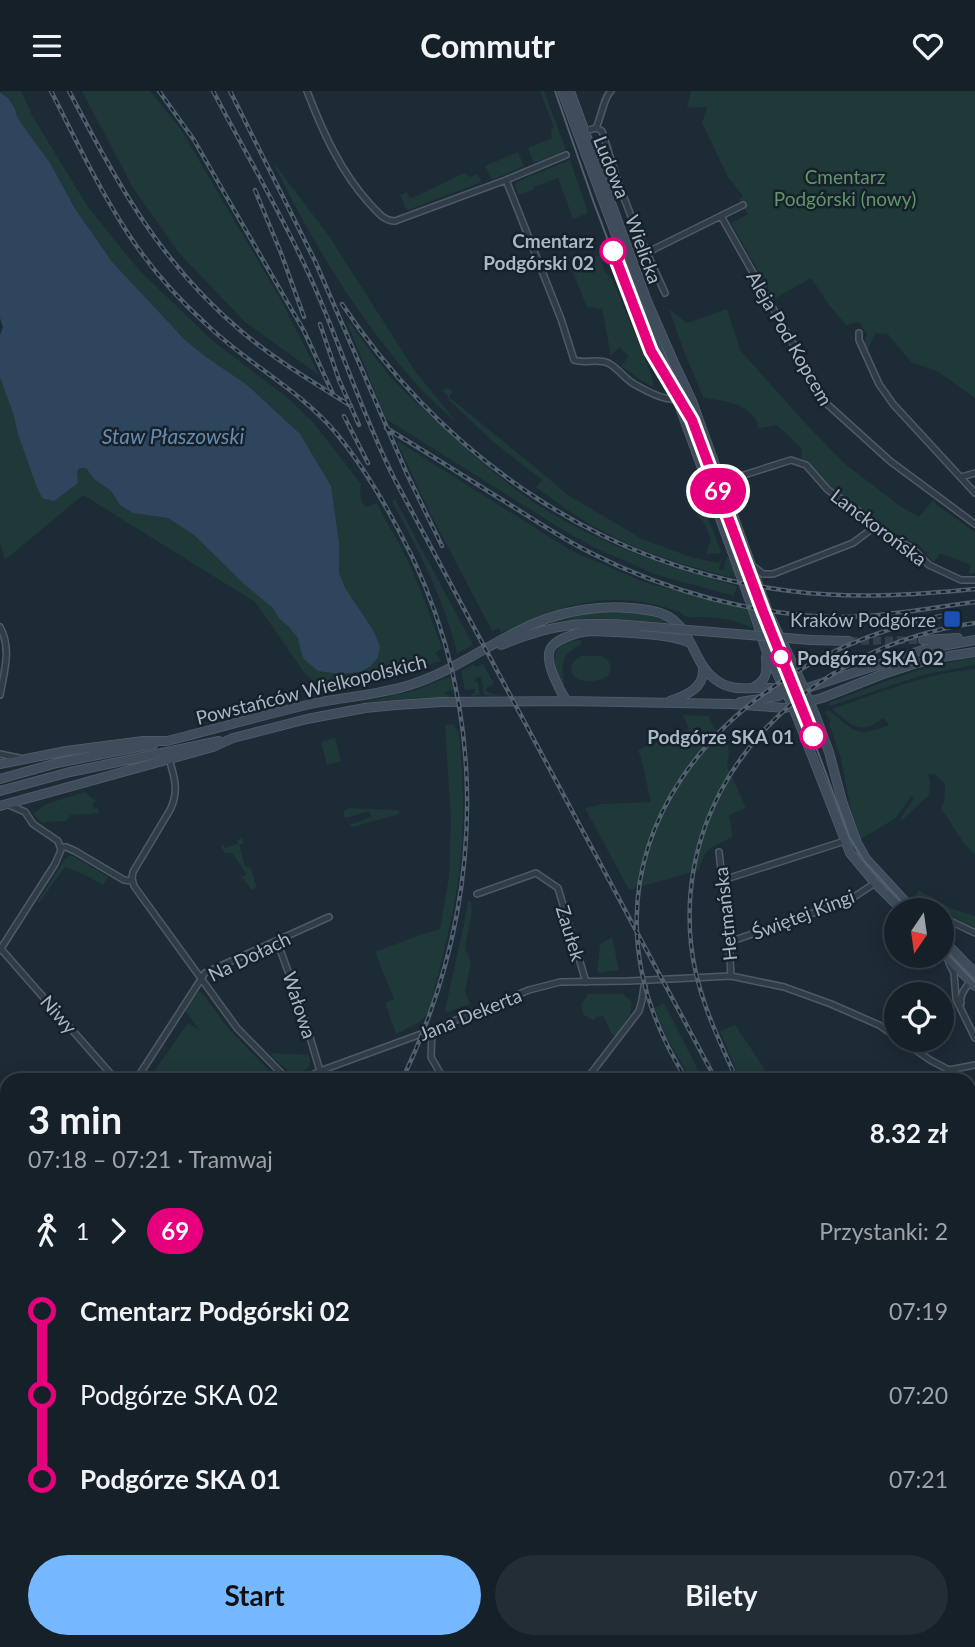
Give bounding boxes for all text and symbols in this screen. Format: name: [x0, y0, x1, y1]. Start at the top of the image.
text: Commutr: [420, 26, 555, 65]
icon: menu: [28, 27, 66, 65]
icon: heart: [909, 27, 947, 65]
street label: Ludowa: [589, 132, 635, 202]
park label: Cmentarz Podgórski (nowy): [774, 165, 916, 210]
street label: Wielicka: [621, 212, 667, 286]
place label: Cmentarz Podgórski 02: [483, 229, 594, 274]
marker: Cmentarz Podgórski 02: [600, 238, 626, 264]
street label: Aleja Pod Kopcem: [742, 267, 838, 409]
water label: Staw Płaszowski: [102, 423, 244, 448]
line badge: 69: [686, 468, 750, 514]
text: 69: [704, 476, 732, 505]
street label: Lanckorońska: [827, 484, 931, 570]
place label: Kraków Podgórze: [790, 608, 936, 631]
marker: Kraków Podgórze: [942, 609, 962, 629]
place label: Podgórze SKA 02: [797, 646, 944, 669]
marker: Podgórze SKA 02: [771, 647, 791, 667]
street label: Powstańców Wielkopolskich: [193, 649, 429, 729]
marker: Podgórze SKA 01: [800, 723, 826, 749]
place label: Podgórze SKA 01: [647, 725, 794, 748]
street label: Hetmańska: [709, 866, 741, 962]
street label: Świętej Kingi: [749, 884, 857, 944]
north arrow: [884, 898, 954, 968]
map controls: [884, 898, 954, 1052]
street label: Zaułek: [552, 902, 590, 964]
street label: Na Dołach: [204, 926, 294, 986]
street label: Wałowa: [278, 969, 322, 1041]
button: locate: [884, 982, 954, 1052]
street label: Jana Dekerta: [415, 983, 525, 1045]
street label: Niwy: [36, 990, 82, 1038]
text: 3 min: [28, 1096, 122, 1142]
text: 8.32 zł: [870, 1117, 948, 1149]
text: 07:18 – 07:21 · Tramwaj: [28, 1145, 273, 1173]
icon: walk: [28, 1212, 66, 1250]
icon: forward: [99, 1212, 137, 1250]
text: 69: [161, 1216, 189, 1245]
text: 1: [76, 1217, 89, 1245]
text: Przystanki: 2: [819, 1217, 948, 1245]
text: Cmentarz Podgórski 02: [80, 1295, 350, 1327]
text: 07:19: [889, 1297, 948, 1325]
text: Podgórze SKA 02: [80, 1379, 279, 1411]
text: 07:20: [889, 1381, 948, 1409]
text: Podgórze SKA 01: [80, 1463, 281, 1495]
text: 07:21: [889, 1465, 948, 1493]
button: Start: [28, 1555, 481, 1635]
button: Bilety: [495, 1555, 948, 1635]

